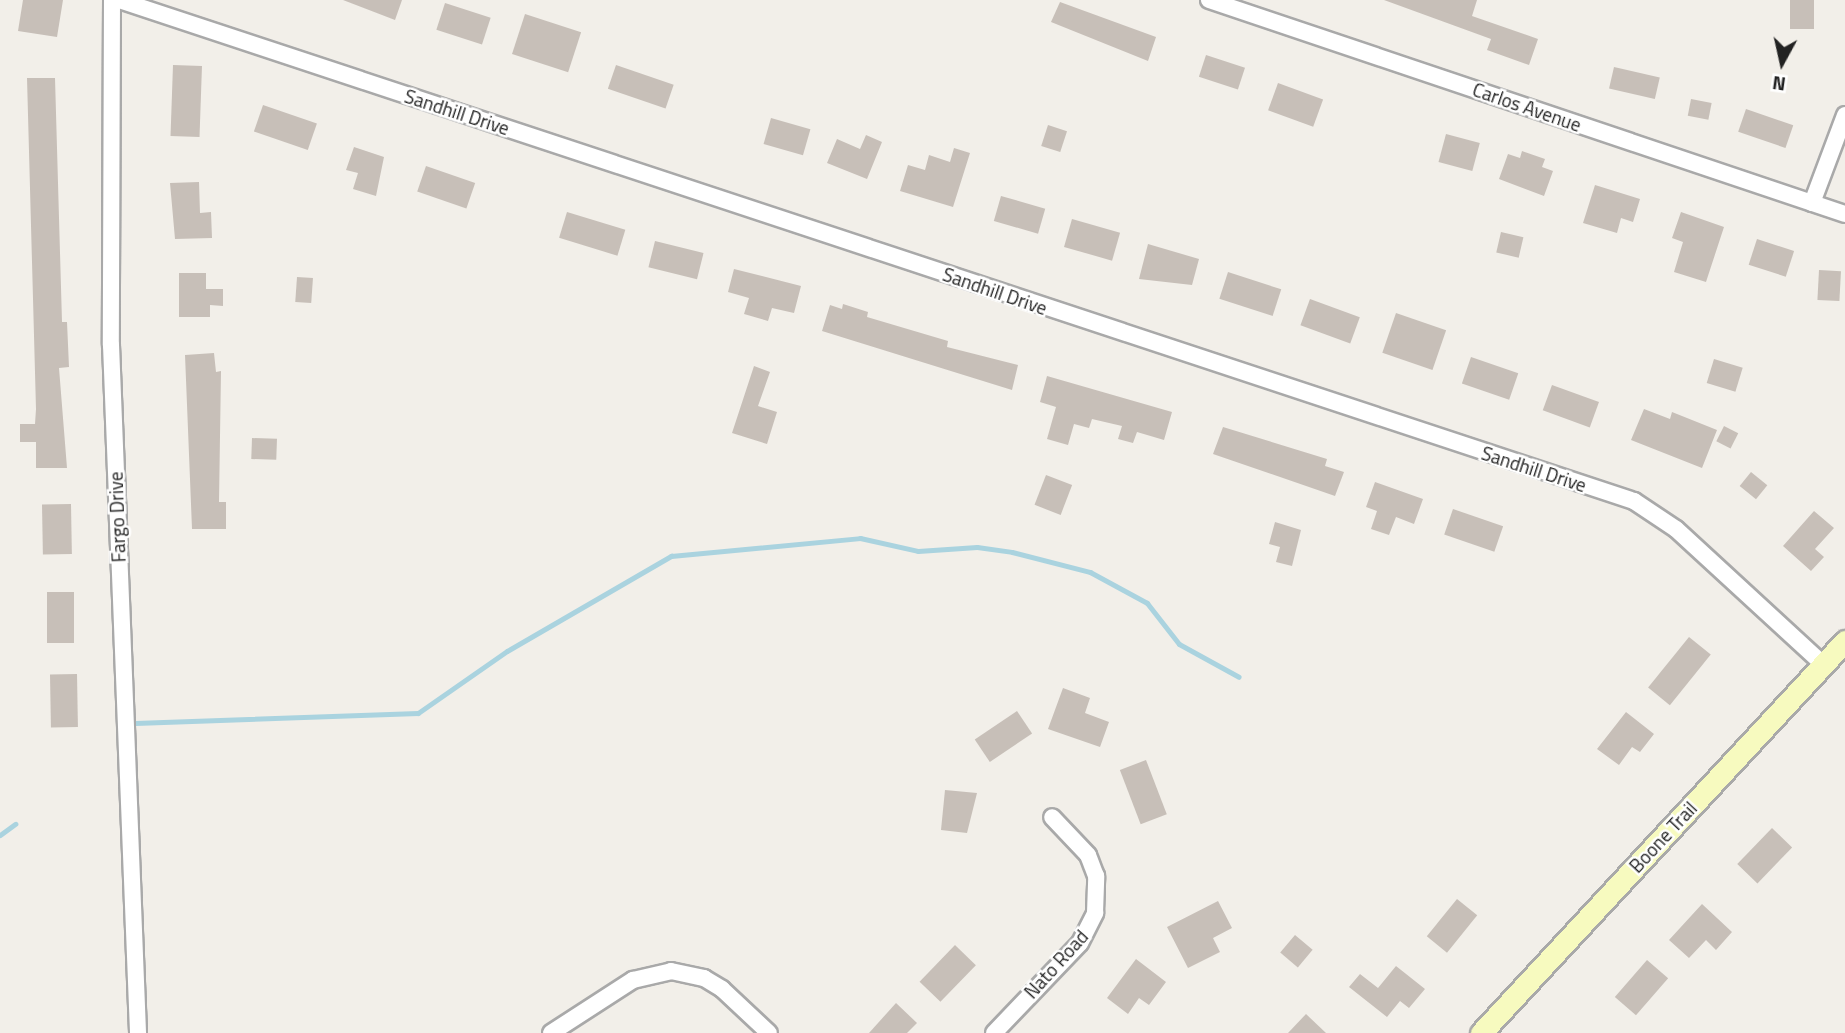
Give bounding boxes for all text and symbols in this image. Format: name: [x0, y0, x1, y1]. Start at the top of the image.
north arrow: [1747, 28, 1817, 98]
text: N: [1770, 69, 1788, 100]
street label: Carlos Avenue: [1470, 78, 1584, 136]
street label: Sandhill Drive: [402, 84, 512, 140]
street label: Sandhill Drive: [940, 262, 1050, 320]
street label: Sandhill Drive: [1479, 441, 1589, 497]
street label: Fargo Drive: [104, 471, 130, 563]
street label: Boone Trail: [1624, 797, 1702, 877]
street label: Nato Road: [1019, 925, 1093, 1003]

